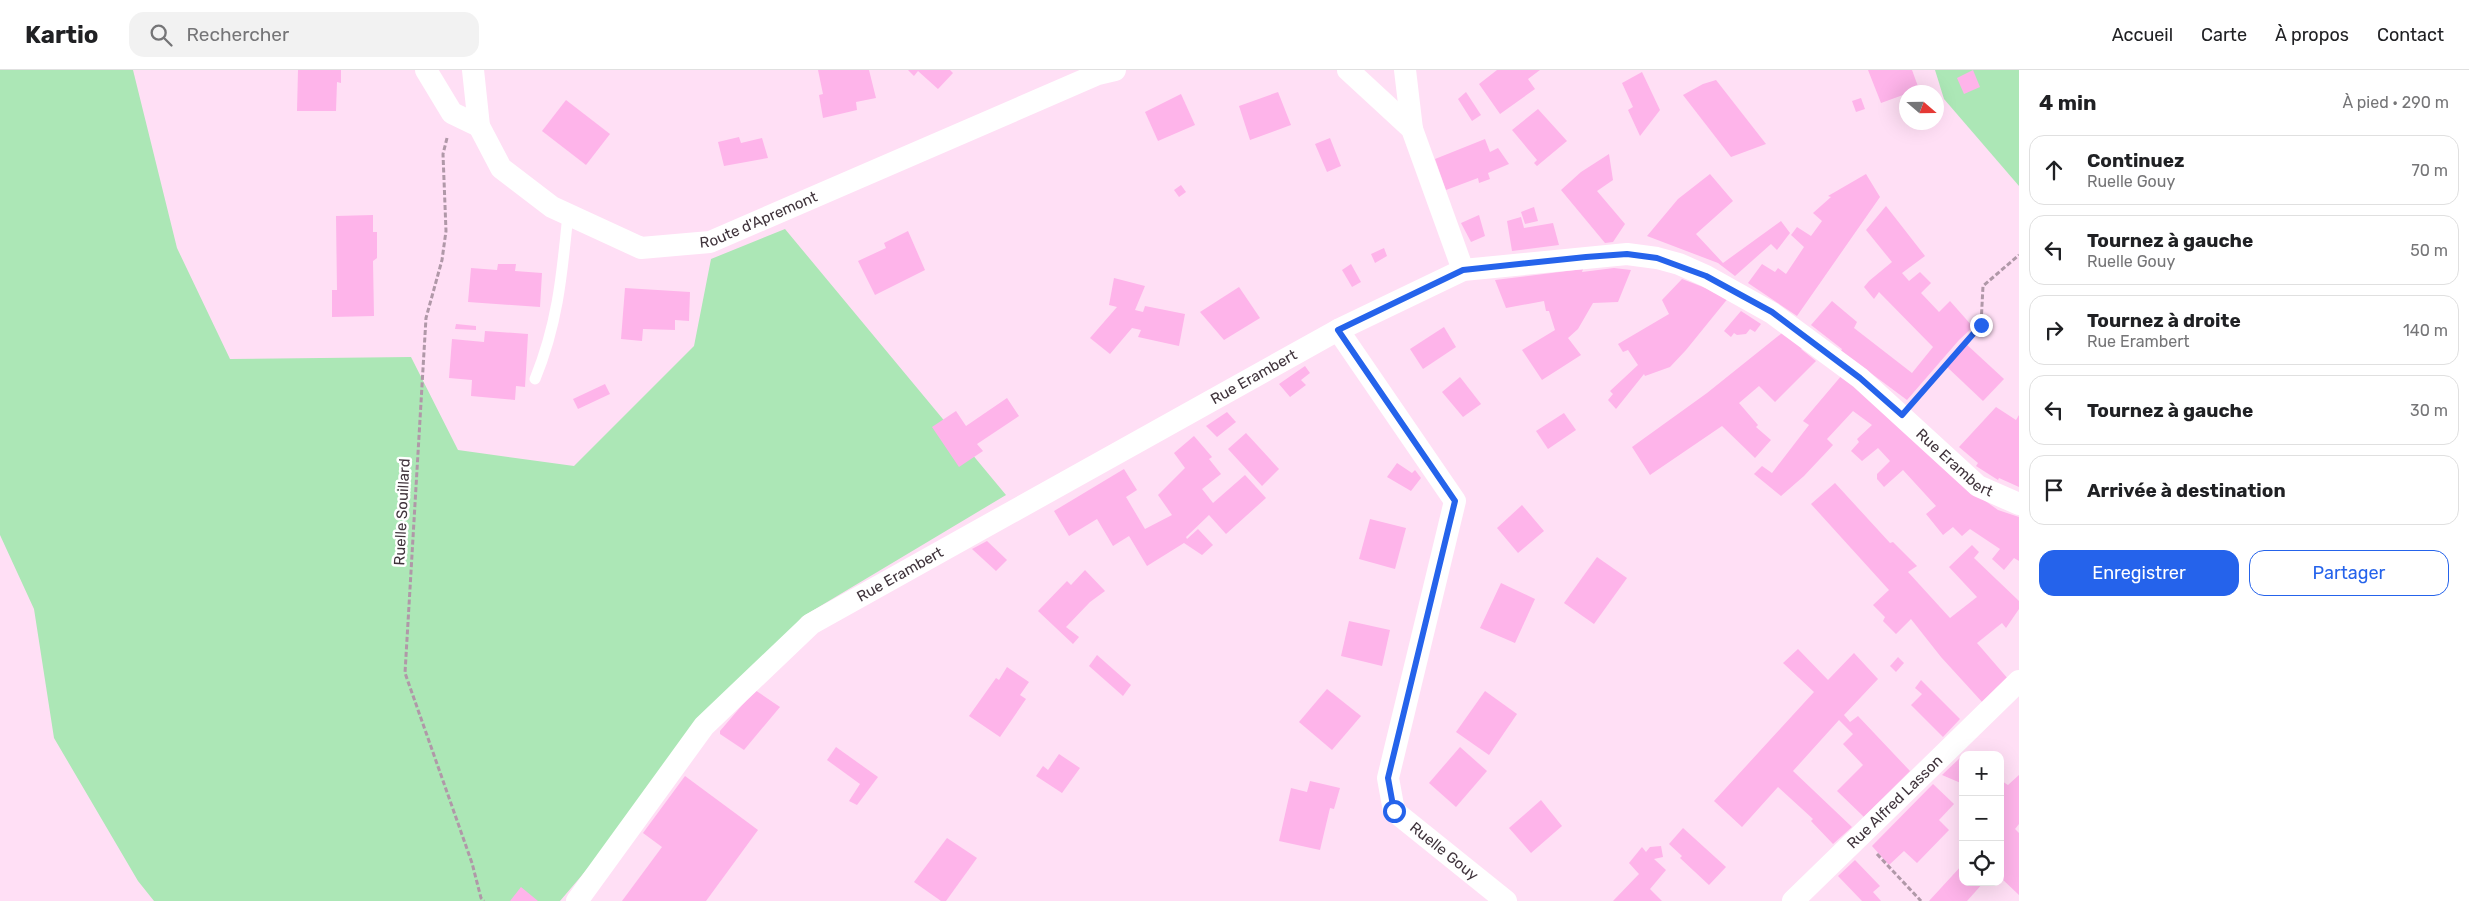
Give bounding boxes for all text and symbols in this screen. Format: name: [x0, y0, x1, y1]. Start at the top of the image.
search box: [129, 12, 479, 57]
text: Kartio: [25, 21, 99, 49]
icon: search: [147, 21, 175, 49]
text: Rechercher: [187, 23, 289, 46]
text: Accueil: [2112, 24, 2173, 46]
text: Carte: [2201, 24, 2247, 46]
text: À propos: [2275, 24, 2349, 46]
text: Contact: [2377, 24, 2444, 46]
north arrow: [1899, 85, 1944, 130]
text: 4 min: [2039, 90, 2097, 115]
text: À pied · 290 m: [2343, 93, 2449, 112]
text: Continuez: [2087, 149, 2185, 172]
icon: ahead: [2040, 156, 2068, 184]
text: 70 m: [2411, 161, 2448, 180]
text: Ruelle Gouy: [2087, 172, 2175, 191]
street label: Route d'Apremont: [699, 188, 820, 252]
text: Tournez à gauche: [2087, 229, 2253, 252]
icon: left: [2040, 236, 2068, 264]
text: 50 m: [2410, 241, 2448, 260]
text: Ruelle Gouy: [2087, 252, 2175, 271]
text: Tournez à droite: [2087, 309, 2241, 332]
route end: [1970, 314, 1993, 337]
icon: right: [2040, 316, 2068, 344]
text: 140 m: [2403, 321, 2448, 340]
text: Rue Erambert: [2087, 332, 2190, 351]
street label: Rue Erambert: [1207, 346, 1300, 408]
icon: left: [2040, 396, 2068, 424]
text: Tournez à gauche: [2087, 399, 2253, 422]
text: 30 m: [2410, 401, 2448, 420]
street label: Rue Erambert: [1912, 425, 1996, 501]
street label: Ruelle Souillard: [390, 458, 414, 566]
icon: arrive: [2040, 476, 2068, 504]
text: Arrivée à destination: [2087, 479, 2286, 502]
street label: Rue Erambert: [854, 543, 947, 606]
button: Enregistrer: [2039, 550, 2239, 596]
button: Partager: [2249, 550, 2449, 596]
street label: Rue Alfred Lasson: [1843, 751, 1946, 852]
map controls: [1959, 751, 2004, 886]
button: +: [1959, 751, 2004, 796]
button: −: [1959, 796, 2004, 841]
route start: [1383, 800, 1406, 823]
street label: Ruelle Gouy: [1406, 818, 1482, 884]
button: locate: [1959, 841, 2004, 886]

